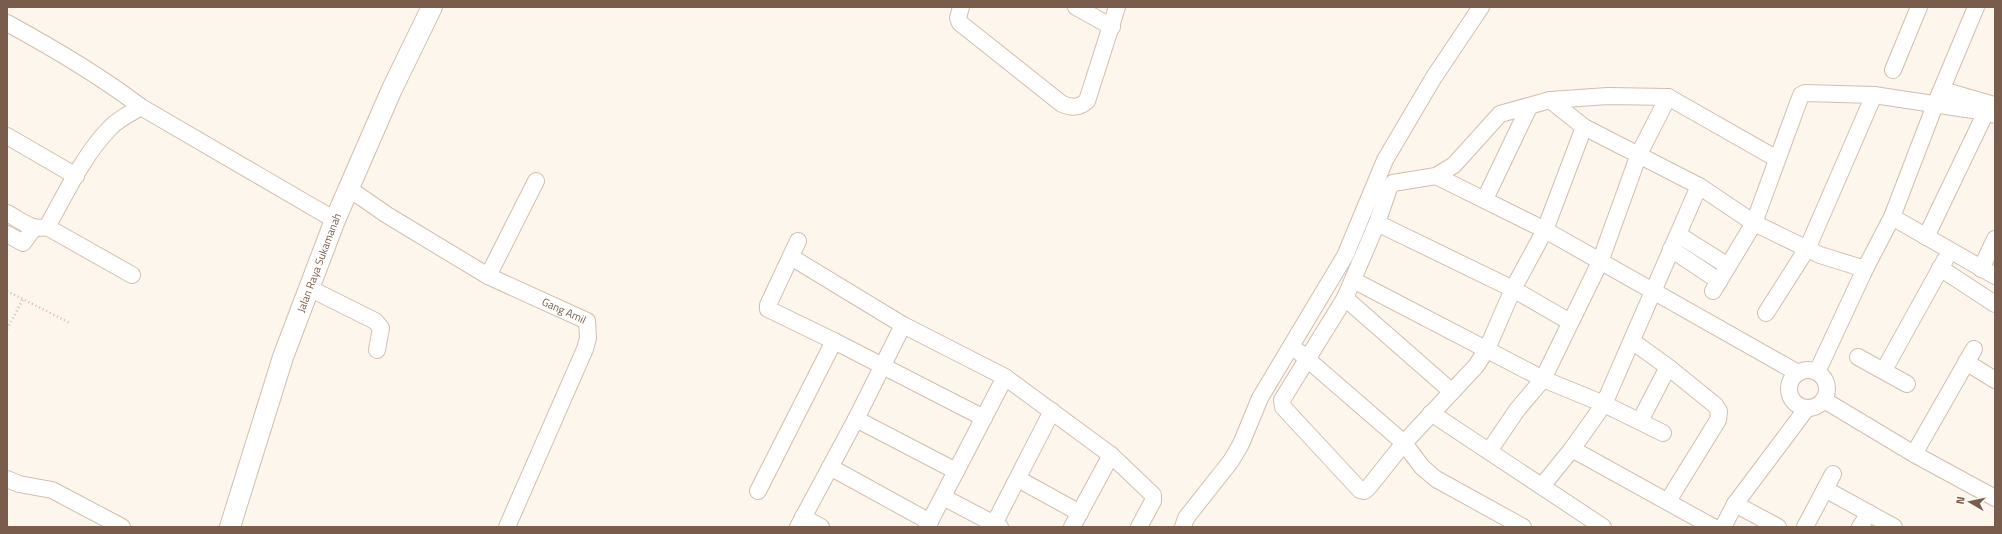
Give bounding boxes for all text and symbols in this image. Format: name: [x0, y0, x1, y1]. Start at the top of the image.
street label: Jalan Raya Sukamanah: [293, 210, 345, 315]
street label: Gang Amil: [539, 294, 589, 328]
north arrow: [1950, 482, 1990, 522]
text: N: [1952, 495, 1969, 505]

